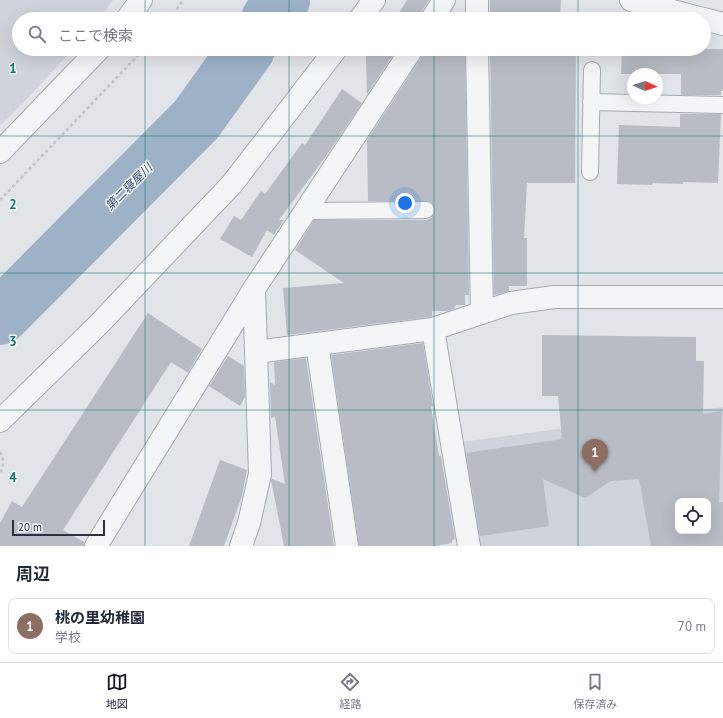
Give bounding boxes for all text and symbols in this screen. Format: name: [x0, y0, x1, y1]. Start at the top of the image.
search box: [12, 12, 711, 56]
icon: search: [26, 23, 48, 45]
text: ここで検索: [58, 26, 133, 45]
text: 1: [9, 60, 17, 77]
north arrow: [627, 68, 663, 104]
water label: 第二寝屋川: [102, 159, 157, 213]
your location: [395, 193, 415, 213]
text: 2: [9, 196, 17, 213]
text: 3: [9, 333, 17, 350]
pin: 1: [582, 439, 608, 472]
text: 4: [9, 469, 17, 486]
map controls: [675, 498, 711, 534]
button: locate: [675, 498, 711, 534]
scale bar: [12, 518, 105, 537]
text: 20 m: [18, 520, 42, 534]
text: 周辺: [16, 563, 50, 585]
text: 桃の里幼稚園: [55, 608, 145, 627]
text: 1: [26, 618, 34, 635]
text: 70 m: [678, 618, 706, 635]
text: 学校: [55, 629, 81, 646]
tab: 地図: [106, 671, 128, 711]
tab: 経路: [339, 671, 361, 711]
tab: 保存済み: [573, 671, 617, 711]

